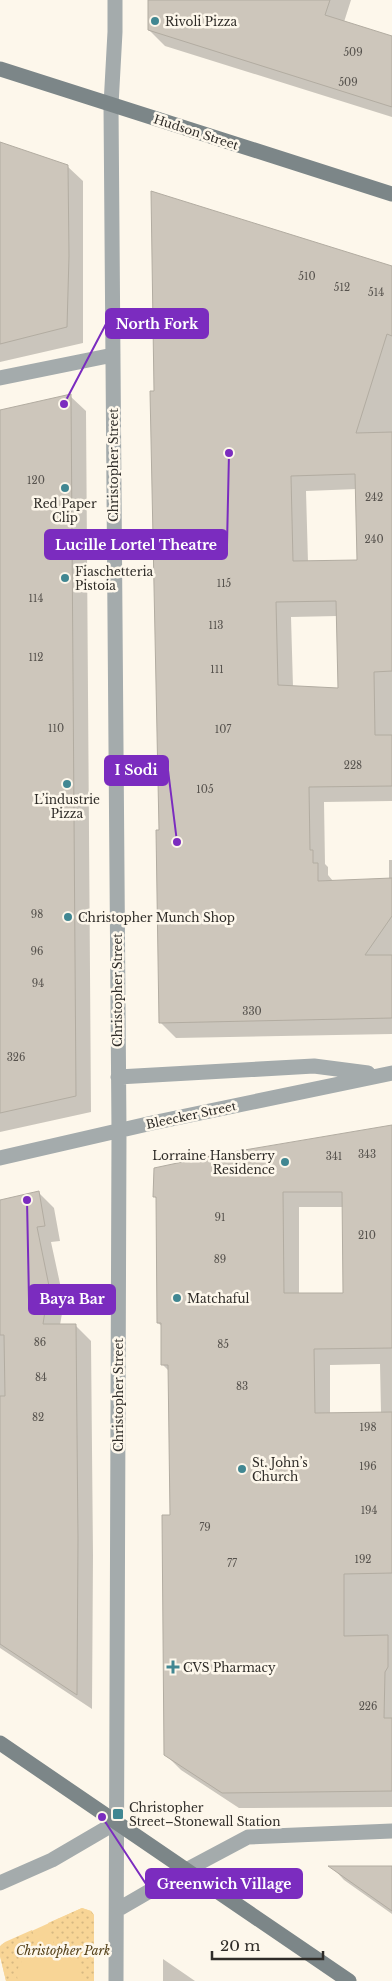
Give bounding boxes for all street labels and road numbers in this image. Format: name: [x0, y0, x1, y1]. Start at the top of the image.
street label: Hudson Street: [152, 111, 241, 153]
street label: Christopher Street: [106, 408, 121, 522]
street label: Christopher Street: [110, 933, 125, 1047]
street label: Bleecker Street: [144, 1098, 238, 1132]
street label: Christopher Street: [111, 1338, 126, 1452]

